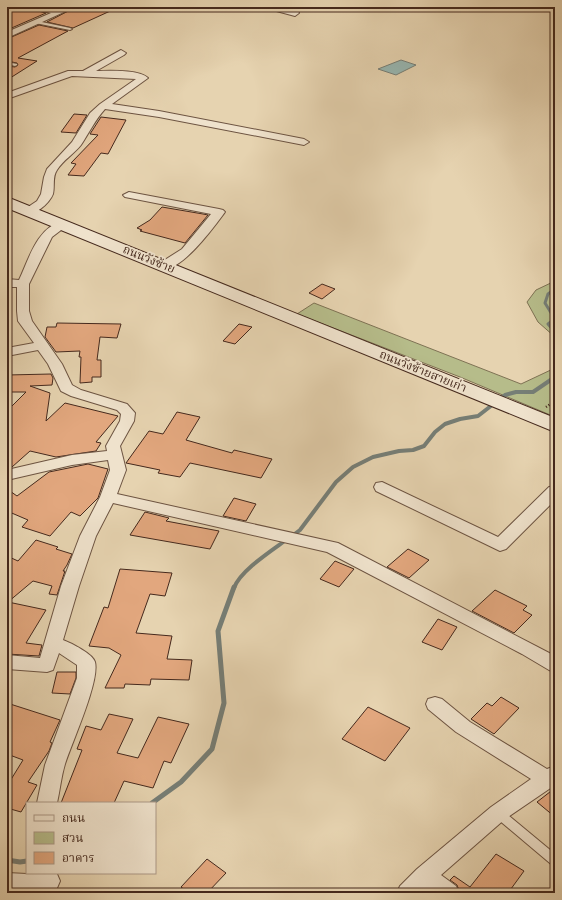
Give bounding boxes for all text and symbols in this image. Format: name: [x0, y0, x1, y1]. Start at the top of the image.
street label: ถนนวังซ้าย: [120, 242, 177, 277]
street label: ถนนวังซ้ายสายเก่า: [377, 347, 469, 396]
legend: [26, 802, 156, 874]
text: ถนน: [62, 811, 85, 826]
text: สวน: [62, 831, 84, 846]
text: อาคาร: [62, 851, 94, 866]

